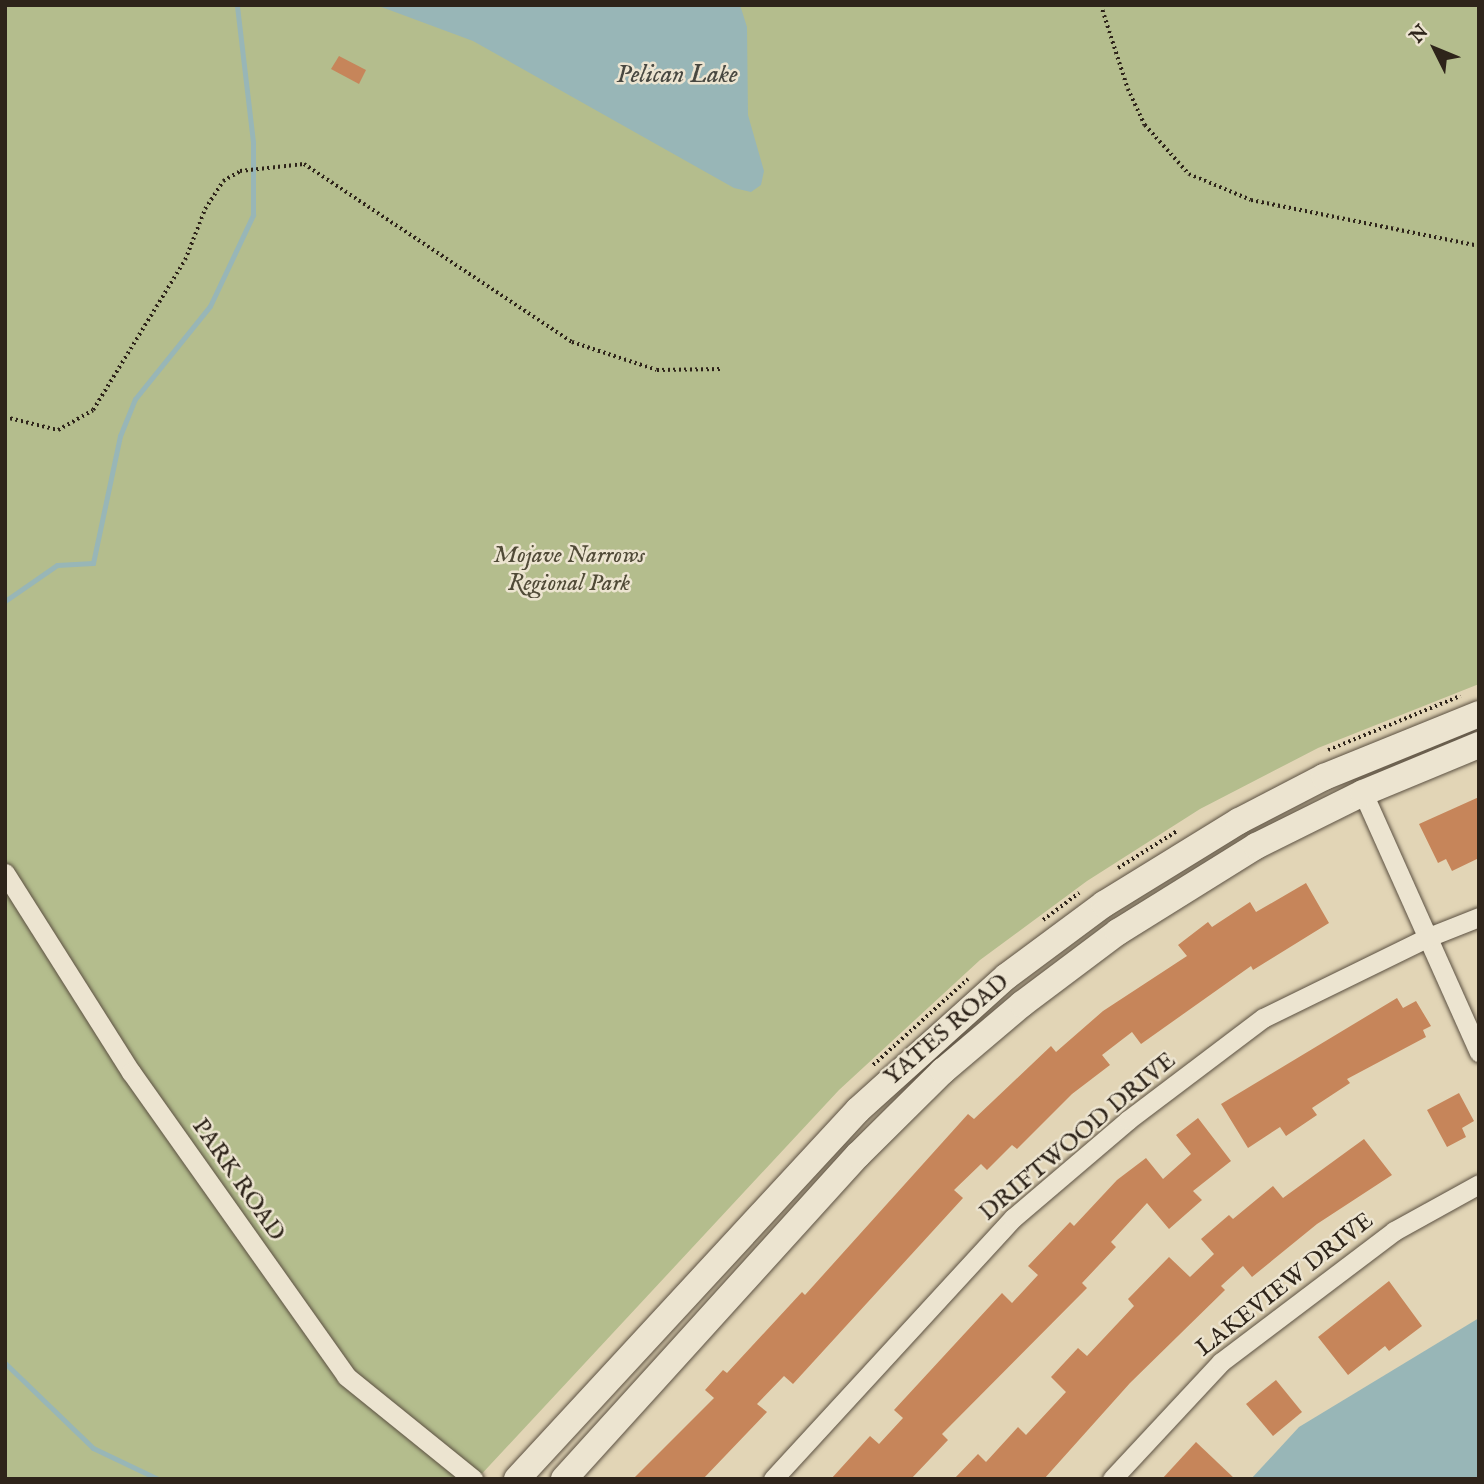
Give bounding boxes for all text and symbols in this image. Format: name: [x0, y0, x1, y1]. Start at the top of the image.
north arrow: [1400, 14, 1470, 84]
text: N: [1405, 20, 1434, 49]
water label: Pelican Lake: [616, 59, 738, 91]
park label: Mojave Narrows Regional Park: [493, 542, 645, 598]
street label: YATES ROAD: [879, 968, 1015, 1092]
street label: DRIFTWOOD DRIVE: [974, 1047, 1182, 1227]
street label: PARK ROAD: [185, 1113, 291, 1247]
street label: LAKEVIEW DRIVE: [1190, 1207, 1380, 1363]

